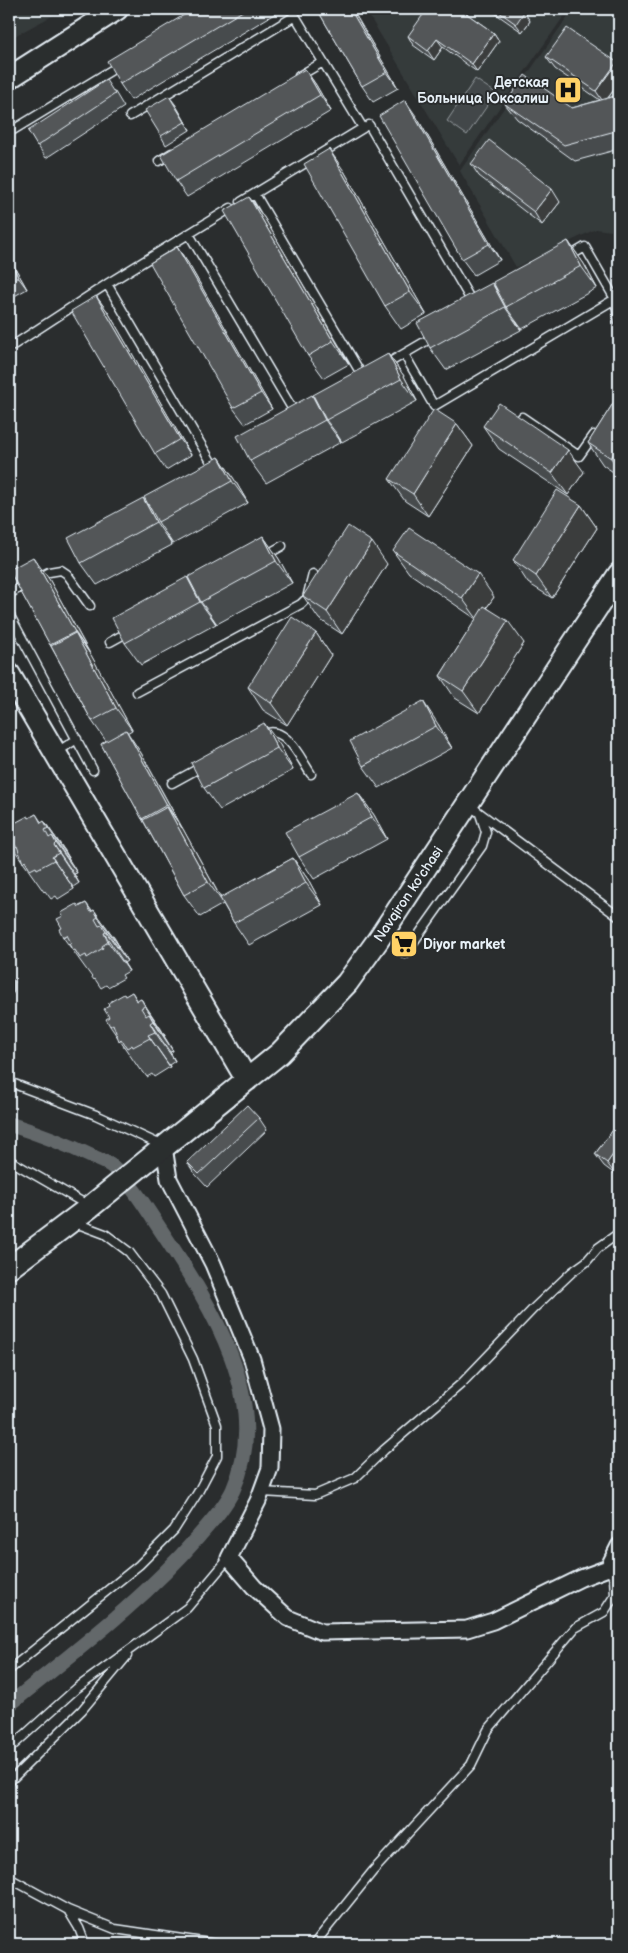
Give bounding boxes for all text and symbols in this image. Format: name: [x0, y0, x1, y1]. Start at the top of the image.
place label: Детская Больница Юксалиш: [417, 74, 549, 107]
hospital icon: Детская Больница Юксалиш: [553, 75, 583, 105]
street label: Navqiron ko'chasi: [370, 843, 447, 945]
supermarket icon: Diyor market: [389, 929, 419, 959]
place label: Diyor market: [423, 936, 505, 953]

